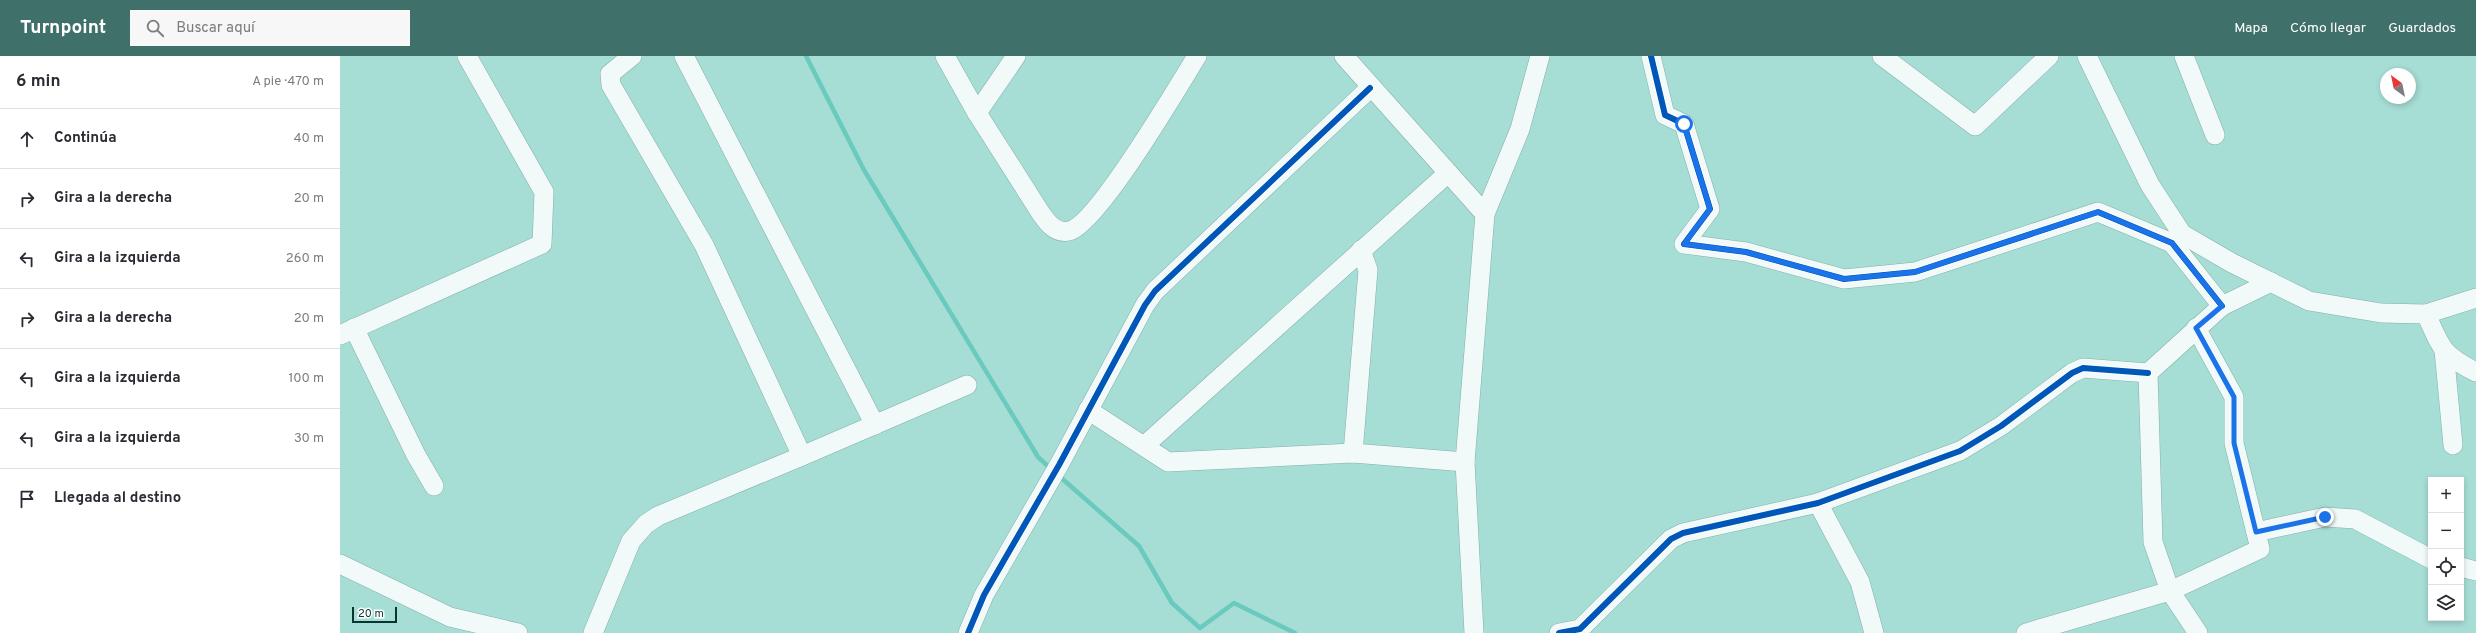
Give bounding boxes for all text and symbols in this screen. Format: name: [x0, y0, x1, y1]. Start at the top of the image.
search box: [130, 10, 410, 46]
text: Turnpoint: [20, 16, 106, 40]
icon: search: [144, 17, 166, 39]
text: Buscar aquí: [176, 19, 255, 38]
text: Mapa: [2234, 20, 2268, 37]
text: Cómo llegar: [2290, 20, 2366, 37]
text: Guardados: [2388, 20, 2456, 37]
north arrow: [2380, 68, 2416, 104]
text: 6 min: [16, 71, 60, 93]
text: A pie · 470 m: [252, 74, 324, 90]
route start: [1675, 115, 1693, 133]
icon: ahead: [16, 128, 38, 150]
text: Continúa: [54, 129, 116, 148]
text: 40 m: [294, 131, 324, 147]
icon: right: [16, 188, 38, 210]
text: Gira a la derecha: [54, 189, 172, 208]
text: 20 m: [294, 191, 324, 207]
icon: left: [16, 248, 38, 270]
text: Gira a la izquierda: [54, 249, 181, 268]
text: 260 m: [286, 251, 324, 267]
icon: right: [16, 308, 38, 330]
text: Gira a la derecha: [54, 309, 172, 328]
text: 20 m: [294, 311, 324, 327]
icon: left: [16, 368, 38, 390]
text: Gira a la izquierda: [54, 369, 181, 388]
text: 100 m: [288, 371, 324, 387]
icon: left: [16, 428, 38, 450]
text: Gira a la izquierda: [54, 429, 181, 448]
text: 30 m: [294, 431, 324, 447]
map controls: [2428, 477, 2464, 621]
button: +: [2428, 477, 2464, 513]
icon: arrive: [16, 488, 38, 510]
text: Llegada al destino: [54, 489, 181, 508]
route end: [2316, 508, 2334, 526]
button: −: [2428, 513, 2464, 549]
button: locate: [2428, 549, 2464, 585]
button: layers: [2428, 585, 2464, 621]
scale bar: [352, 605, 397, 624]
text: 20 m: [358, 607, 384, 621]

